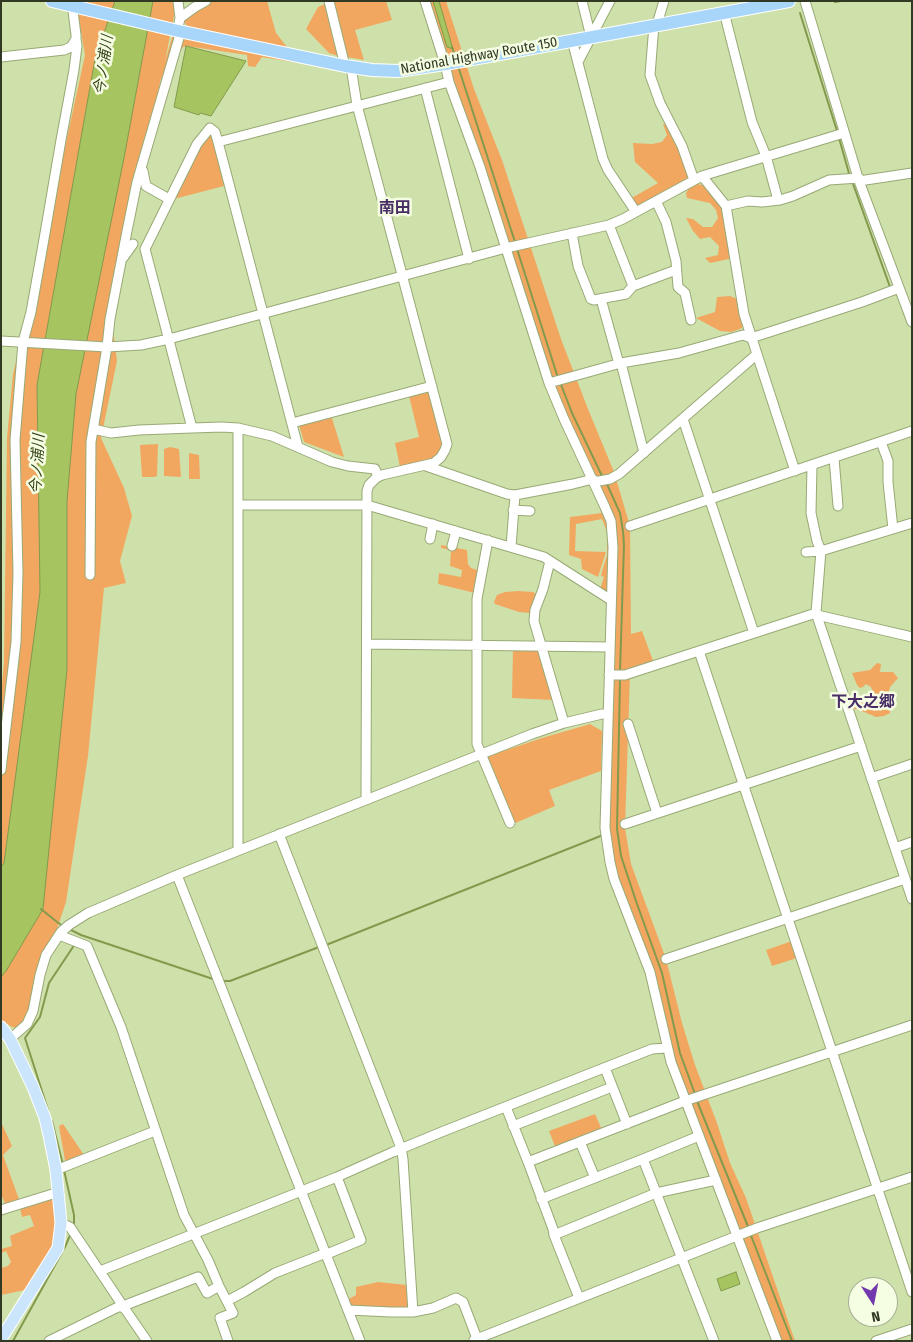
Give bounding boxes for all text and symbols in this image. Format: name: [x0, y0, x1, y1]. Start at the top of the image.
water label: 今ノ浦川: [91, 34, 117, 96]
street label: National Highway Route 150: [399, 34, 559, 78]
district label: 南田: [379, 199, 411, 219]
water label: 今ノ浦川: [27, 434, 49, 494]
district label: 下大之郷: [831, 693, 895, 713]
north arrow: [848, 1277, 898, 1327]
text: N: [870, 1307, 882, 1325]

